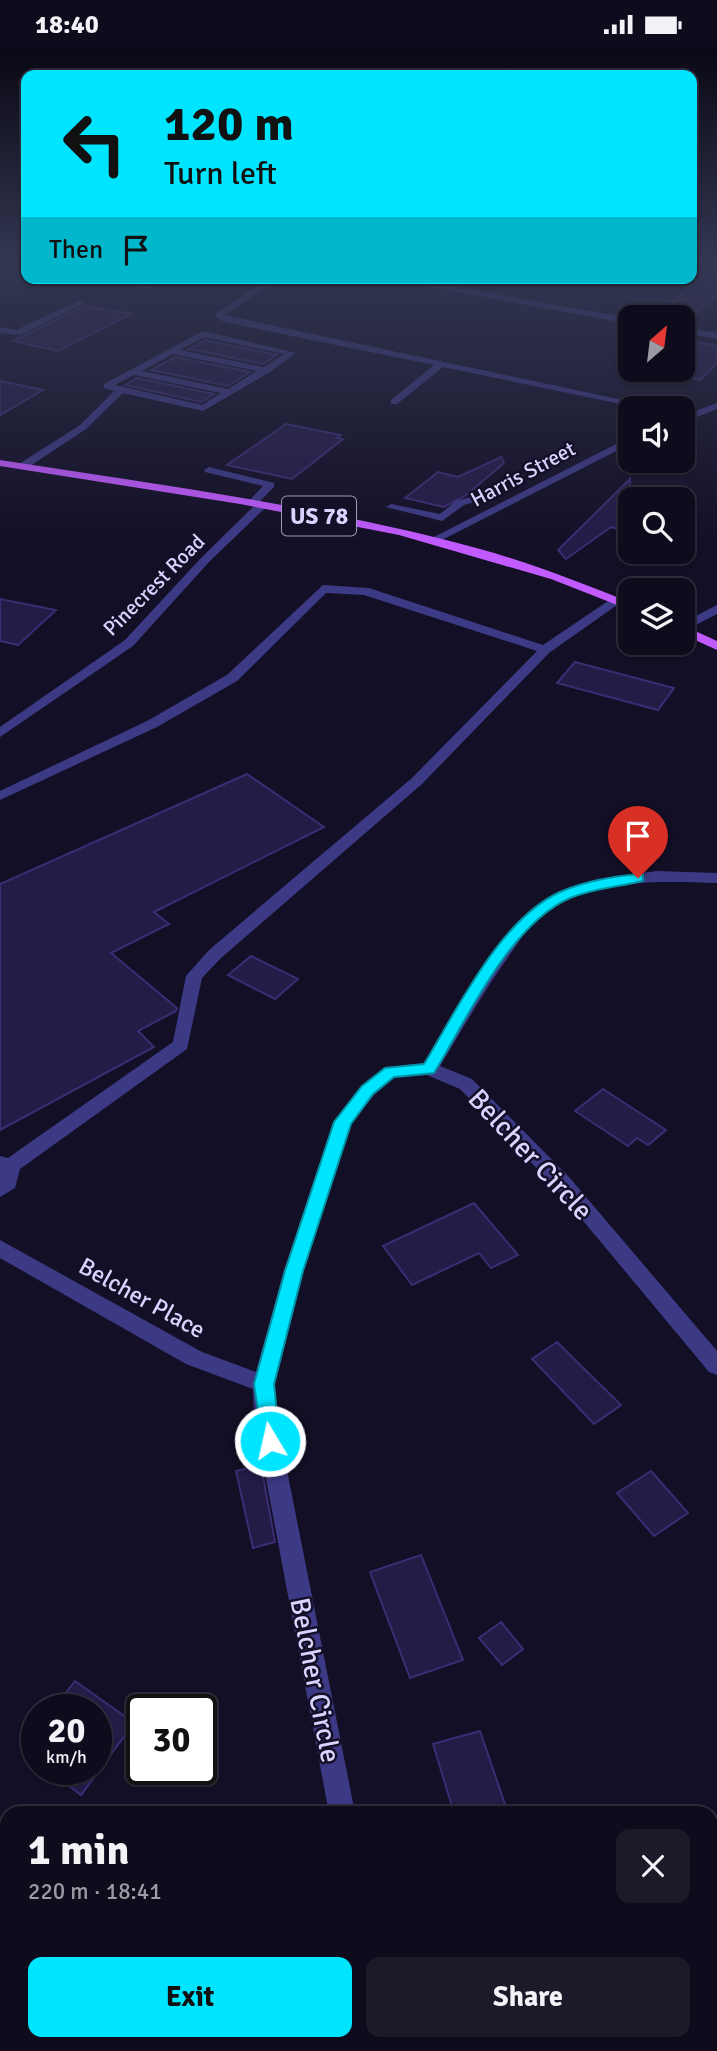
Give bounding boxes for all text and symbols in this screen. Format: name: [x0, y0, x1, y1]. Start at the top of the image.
text: 18:40: [35, 9, 99, 41]
text: 120 m: [164, 94, 294, 154]
icon: left: [49, 98, 140, 189]
text: Turn left: [164, 154, 277, 193]
icon: arrive: [117, 231, 155, 269]
text: Then: [49, 234, 103, 266]
north arrow: [618, 305, 695, 381]
map controls: [618, 305, 695, 655]
button: sound: [618, 396, 695, 473]
street label: Harris Street: [466, 436, 580, 512]
button: search: [618, 487, 695, 564]
road number: US 78: [282, 496, 356, 535]
street label: Pinecrest Road: [98, 529, 210, 641]
button: layers: [618, 578, 695, 655]
pin: [608, 806, 668, 878]
icon: arrive: [619, 817, 657, 855]
street label: Belcher Circle: [461, 1082, 600, 1227]
street label: Belcher Place: [74, 1251, 210, 1345]
position arrow: [233, 1404, 307, 1478]
street label: Belcher Circle: [282, 1595, 348, 1766]
speed limit sign: 30: [126, 1694, 217, 1785]
text: 20: [48, 1709, 85, 1752]
text: km/h: [46, 1746, 87, 1768]
text: 1 min: [28, 1825, 129, 1876]
button: close: [616, 1829, 690, 1903]
text: 220 m · 18:41: [28, 1877, 162, 1906]
button: Exit: [28, 1957, 352, 2037]
button: Share: [366, 1957, 690, 2037]

